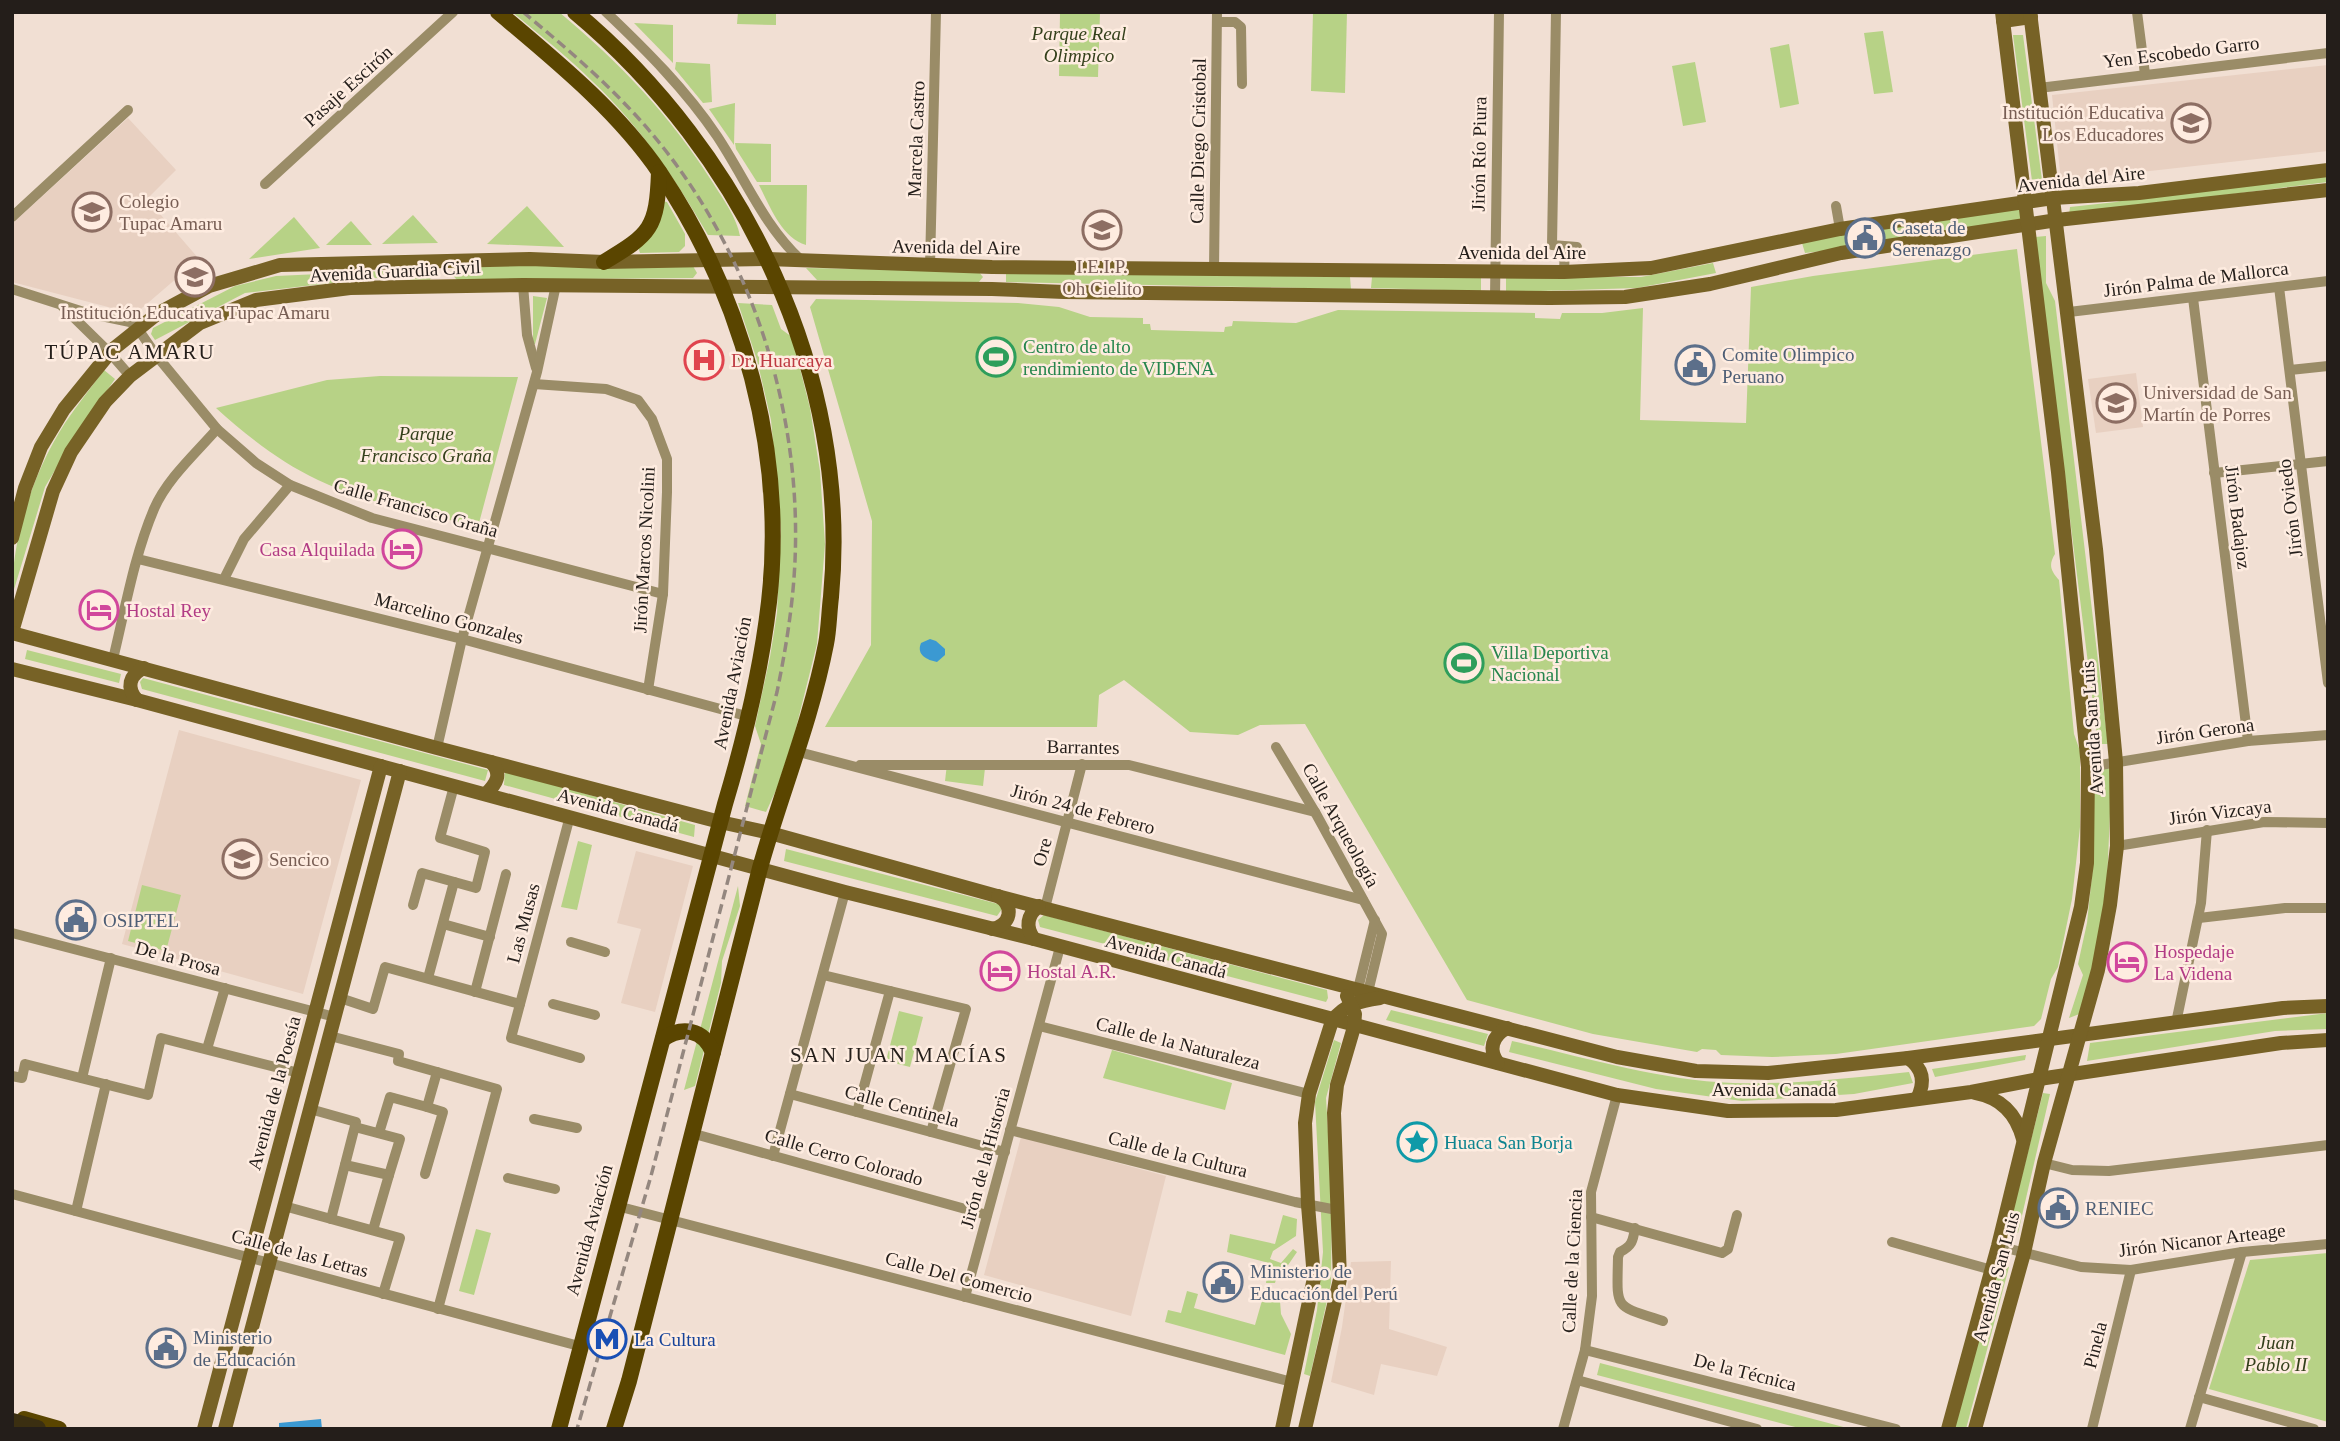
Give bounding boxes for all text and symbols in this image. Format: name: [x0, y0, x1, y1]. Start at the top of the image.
park label: Parque Real Olimpico: [1031, 23, 1126, 66]
street label: Yen Escobedo Garro: [2102, 32, 2260, 72]
street label: Pasaje Escirón: [300, 41, 397, 131]
street label: Calle Diego Cristobal: [1186, 58, 1210, 224]
street label: Marcela Castro: [903, 80, 929, 198]
street label: Jirón Río Piura: [1467, 96, 1491, 212]
place label: Institución Educativa Los Educadores: [2002, 102, 2165, 145]
school or university icon: Institución Educativa Los Educadores: [2170, 102, 2212, 144]
street label: Avenida del Aire: [2016, 162, 2146, 196]
school or university icon: Colegio Tupac Amaru: [71, 191, 113, 233]
place label: Colegio Tupac Amaru: [119, 191, 223, 234]
school or university icon: I.E.I.P. Oh Cielito: [1081, 209, 1123, 251]
public building icon: Caseta de Serenazgo: [1844, 217, 1886, 259]
place label: Caseta de Serenazgo: [1892, 217, 1971, 260]
street label: Avenida del Aire: [892, 235, 1020, 259]
street label: Avenida del Aire: [1458, 242, 1586, 263]
school or university icon: Institución Educativa Tupac Amaru: [174, 256, 216, 298]
street label: Avenida Guardia Civil: [309, 256, 481, 286]
place label: I.E.I.P. Oh Cielito: [1062, 256, 1142, 299]
street label: Jirón Palma de Mallorca: [2102, 257, 2290, 301]
place label: Institución Educativa Tupac Amaru: [60, 302, 330, 323]
sports icon: Centro de alto rendimiento de VIDENA: [975, 336, 1017, 378]
place label: Centro de alto rendimiento de VIDENA: [1023, 336, 1215, 379]
hospital icon: Dr. Huarcaya: [683, 339, 725, 381]
district label: TÚPAC AMARU: [44, 340, 216, 364]
public building icon: Comite Olimpico Peruano: [1674, 344, 1716, 386]
place label: Comite Olimpico Peruano: [1722, 344, 1854, 387]
place label: Dr. Huarcaya: [731, 350, 833, 371]
school or university icon: Universidad de San Martín de Porres: [2095, 382, 2137, 424]
place label: Universidad de San Martín de Porres: [2143, 382, 2292, 425]
park label: Parque Francisco Graña: [359, 423, 492, 466]
street label: Jirón Oviedo: [2274, 458, 2306, 558]
street label: Jirón Badajoz: [2221, 464, 2255, 570]
street label: Jirón Marcos Nicolini: [629, 466, 659, 634]
street label: Calle Francisco Graña: [331, 474, 501, 542]
hotel icon: Casa Alquilada: [381, 528, 423, 570]
place label: Casa Alquilada: [259, 539, 376, 560]
street label: Marcelino Gonzales: [372, 588, 526, 648]
hotel icon: Hostal Rey: [78, 589, 120, 631]
place label: Hostal Rey: [126, 600, 211, 621]
street label: Avenida Aviación: [709, 614, 755, 751]
sports icon: Villa Deportiva Nacional: [1443, 642, 1485, 684]
place label: Villa Deportiva Nacional: [1491, 642, 1609, 685]
street label: Avenida San Luis: [2077, 660, 2107, 796]
street label: Jirón Gerona: [2155, 714, 2256, 748]
street label: Barrantes: [1046, 736, 1120, 758]
street label: Calle Arqueología: [1298, 759, 1384, 891]
street label: Jirón 24 de Febrero: [1009, 780, 1157, 838]
street label: Avenida Canadá: [555, 784, 681, 836]
street label: Jirón Vizcaya: [2167, 795, 2273, 829]
street label: Ore: [1028, 836, 1056, 868]
school or university icon: Sencico: [221, 838, 263, 880]
place label: Sencico: [269, 849, 329, 870]
street label: Las Musas: [502, 881, 544, 965]
public building icon: OSIPTEL: [55, 899, 97, 941]
place label: OSIPTEL: [103, 910, 179, 931]
street label: Avenida Canadá: [1103, 930, 1229, 982]
street label: De la Prosa: [133, 937, 224, 980]
hotel icon: Hospedaje La Videna: [2106, 941, 2148, 983]
place label: Hospedaje La Videna: [2154, 941, 2234, 984]
hotel icon: Hostal A.R.: [979, 950, 1021, 992]
place label: Hostal A.R.: [1027, 961, 1116, 982]
street label: Calle de la Naturaleza: [1094, 1012, 1263, 1074]
street label: Avenida de la Poesía: [243, 1013, 305, 1172]
district label: SAN JUAN MACÍAS: [790, 1043, 1008, 1067]
street label: Avenida Canadá: [1712, 1079, 1837, 1100]
street label: Calle Centinela: [842, 1081, 962, 1132]
street label: Jirón de la Historia: [956, 1085, 1014, 1231]
place icon: Huaca San Borja: [1396, 1121, 1438, 1163]
street label: Calle Cerro Colorado: [762, 1124, 926, 1190]
street label: Calle de la Cultura: [1106, 1127, 1250, 1182]
place label: Huaca San Borja: [1444, 1132, 1573, 1153]
street label: Avenida Aviación: [561, 1162, 617, 1298]
public building icon: RENIEC: [2037, 1187, 2079, 1229]
street label: Calle de la Ciencia: [1558, 1188, 1586, 1333]
place label: RENIEC: [2085, 1198, 2154, 1219]
street label: Avenida San Luis: [1968, 1209, 2024, 1345]
street label: Jirón Nicanor Arteage: [2117, 1219, 2287, 1261]
street label: Calle de las Letras: [229, 1225, 371, 1281]
street label: Calle Del Comercio: [883, 1247, 1035, 1307]
public building icon: Ministerio de Educación del Perú: [1202, 1261, 1244, 1303]
place label: Ministerio de Educación del Perú: [1250, 1261, 1398, 1304]
metro station icon: La Cultura: [586, 1318, 628, 1360]
street label: Pinela: [2079, 1319, 2111, 1371]
public building icon: Ministerio de Educación: [145, 1327, 187, 1369]
place label: Ministerio de Educación: [193, 1327, 296, 1370]
place label: La Cultura: [634, 1329, 716, 1350]
park label: Juan Pablo II: [2244, 1332, 2309, 1375]
street label: De la Técnica: [1691, 1349, 1799, 1395]

